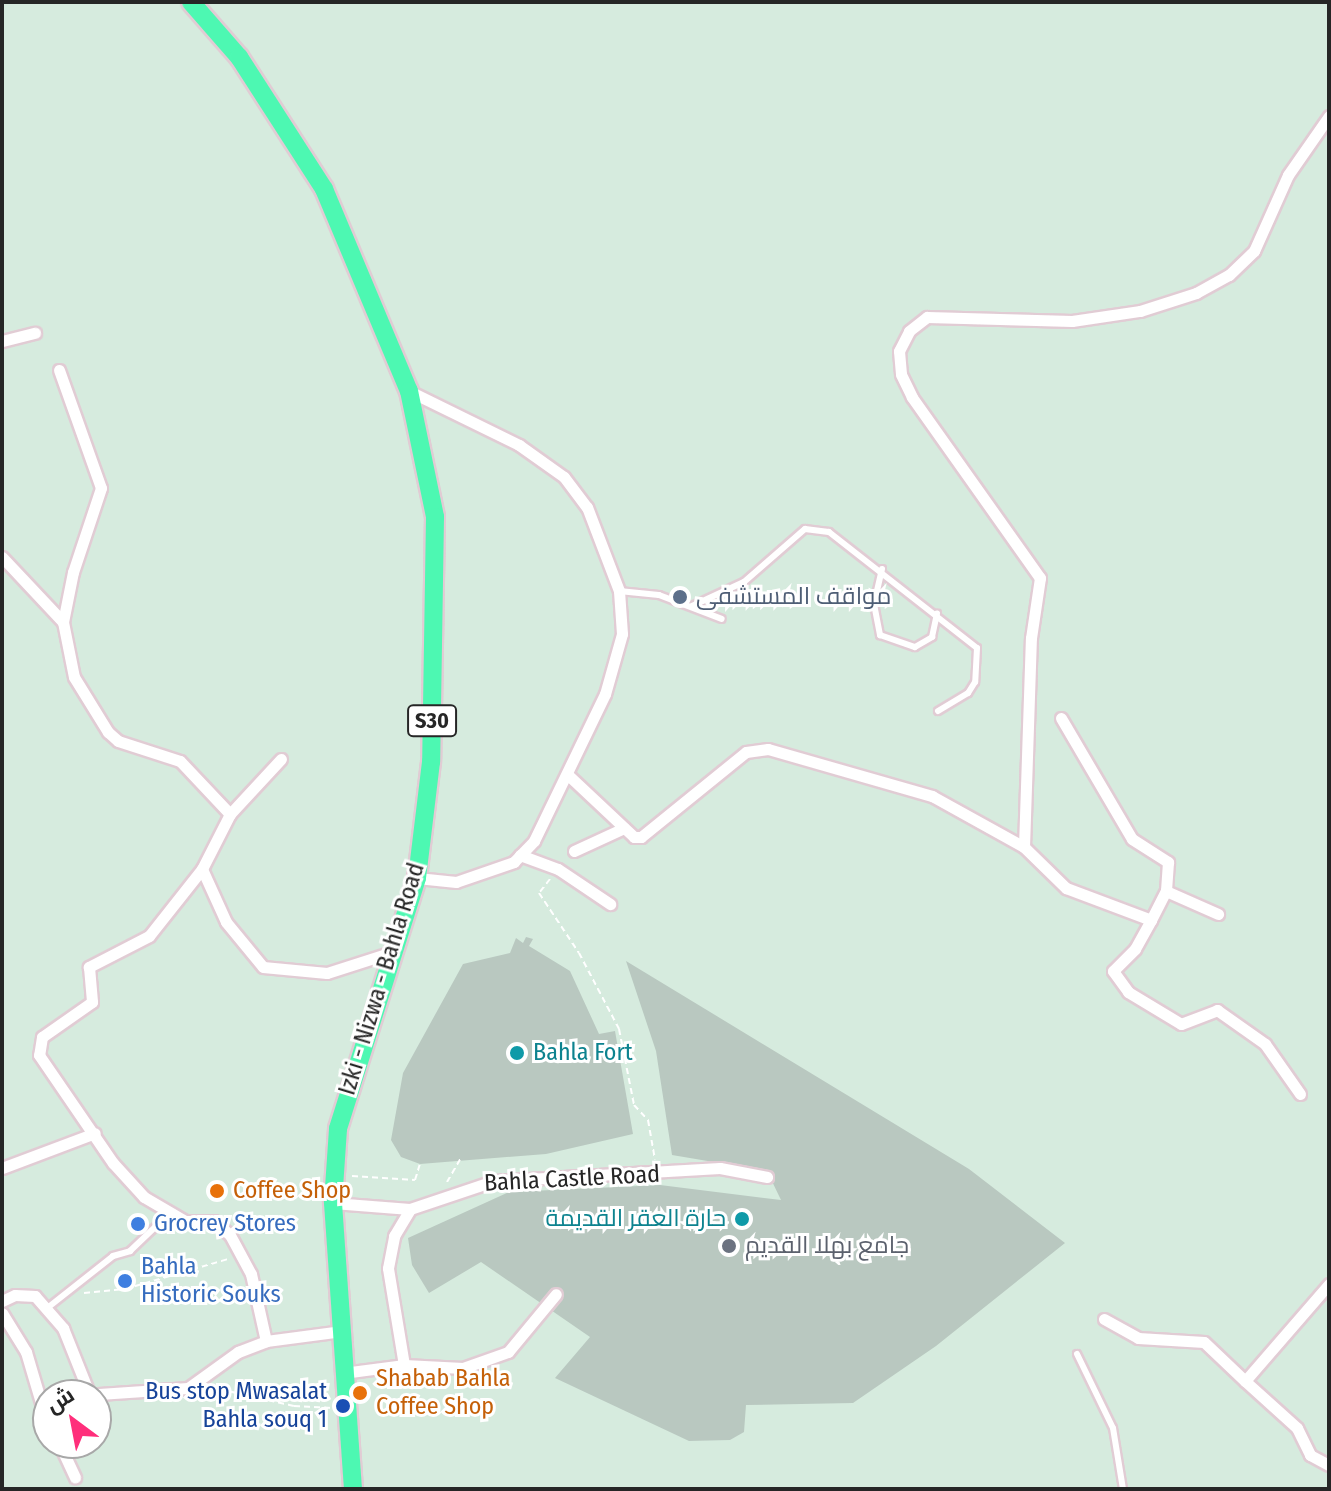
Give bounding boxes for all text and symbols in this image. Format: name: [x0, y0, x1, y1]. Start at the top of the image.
place label: مواقف المستشفى: [696, 583, 891, 611]
marker: مواقف المستشفى: [671, 588, 689, 606]
road number: S30: [406, 703, 458, 739]
street label: Izki - Nizwa - Bahla Road: [333, 859, 431, 1099]
place label: Bahla Fort: [533, 1039, 633, 1067]
marker: Bahla Fort: [508, 1044, 526, 1062]
street label: Bahla Castle Road: [483, 1160, 661, 1198]
place label: Coffee Shop: [233, 1177, 351, 1205]
marker: Coffee Shop: [208, 1182, 226, 1200]
place label: حارة العقر القديمة: [545, 1205, 726, 1233]
place label: Grocrey Stores: [154, 1210, 296, 1238]
marker: حارة العقر القديمة: [733, 1210, 751, 1228]
marker: Grocrey Stores: [129, 1215, 147, 1233]
place label: جامع بهلا القديم: [745, 1232, 909, 1260]
marker: جامع بهلا القديم: [720, 1237, 738, 1255]
place label: Bahla Historic Souks: [141, 1253, 281, 1309]
marker: Bahla Historic Souks: [116, 1272, 134, 1290]
place label: Shabab Bahla Coffee Shop: [376, 1365, 511, 1421]
place label: Bus stop Mwasalat Bahla souq 1: [145, 1378, 327, 1434]
north arrow: [32, 1379, 112, 1459]
text: ش: [41, 1381, 79, 1419]
marker: Shabab Bahla Coffee Shop: [351, 1384, 369, 1402]
marker: Bus stop Mwasalat Bahla souq 1: [334, 1397, 352, 1415]

